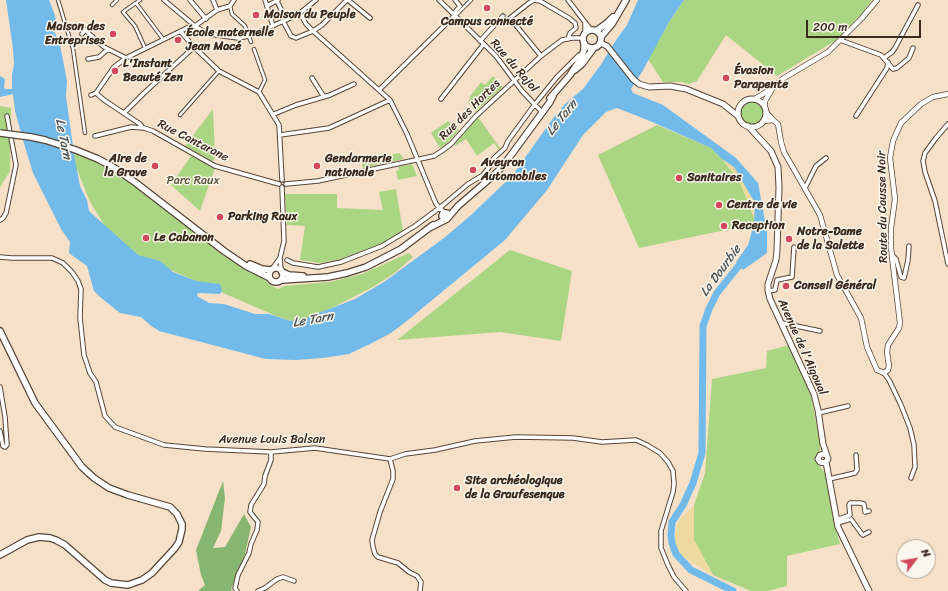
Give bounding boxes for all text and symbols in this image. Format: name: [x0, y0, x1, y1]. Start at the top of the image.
marker: Campus connecté: [482, 3, 492, 13]
place label: Maison du Peuple: [264, 8, 355, 22]
marker: Maison du Peuple: [251, 10, 261, 20]
scale bar: [808, 12, 923, 38]
place label: Campus connecté: [441, 15, 533, 29]
text: 200 m: [813, 16, 847, 38]
place label: Maison des Entreprises: [45, 20, 105, 48]
place label: École maternelle Jean Macé: [186, 26, 274, 54]
marker: Maison des Entreprises: [108, 29, 118, 39]
marker: École maternelle Jean Macé: [173, 35, 183, 45]
street label: Rue du Rajol: [487, 37, 541, 95]
place label: L'Instant Beauté Zen: [123, 57, 183, 85]
place label: Évasion Parapente: [734, 64, 788, 92]
marker: L'Instant Beauté Zen: [110, 66, 120, 76]
marker: Évasion Parapente: [721, 73, 731, 83]
street label: Rue des Hortes: [437, 77, 503, 143]
water label: Le Tarn: [543, 97, 581, 139]
water label: Le Tarn: [51, 117, 75, 161]
street label: Rue Cantarane: [155, 117, 231, 165]
street label: Route du Causse Noir: [875, 151, 891, 263]
place label: Aire de la Grave: [104, 152, 147, 180]
place label: Gendarmerie nationale: [325, 152, 392, 180]
place label: Aveyron Automobiles: [481, 156, 547, 184]
marker: Aire de la Grave: [150, 161, 160, 171]
marker: Gendarmerie nationale: [312, 161, 322, 171]
marker: Aveyron Automobiles: [468, 165, 478, 175]
place label: Sanitaires: [687, 171, 742, 185]
marker: Sanitaires: [674, 173, 684, 183]
park label: Parc Raux: [166, 174, 220, 188]
place label: Centre de vie: [727, 198, 797, 212]
marker: Centre de vie: [714, 200, 724, 210]
place label: Parking Raux: [228, 210, 297, 224]
marker: Parking Raux: [215, 212, 225, 222]
place label: Reception: [732, 219, 785, 233]
marker: Reception: [719, 221, 729, 231]
place label: Notre-Dame de la Salette: [797, 225, 864, 253]
place label: Le Cabanon: [154, 231, 214, 245]
marker: Le Cabanon: [141, 233, 151, 243]
marker: Notre-Dame de la Salette: [784, 234, 794, 244]
water label: La Dourbie: [697, 242, 745, 300]
place label: Conseil Général: [794, 279, 876, 293]
marker: Conseil Général: [781, 281, 791, 291]
street label: Avenue de l'Aigoual: [774, 296, 830, 398]
water label: Le Tarn: [291, 309, 335, 331]
street label: Avenue Louis Balsan: [219, 433, 325, 447]
place label: Site archéologique de la Graufesenque: [465, 474, 565, 502]
marker: Site archéologique de la Graufesenque: [452, 483, 462, 493]
north arrow: [896, 539, 936, 579]
text: N: [916, 545, 936, 561]

